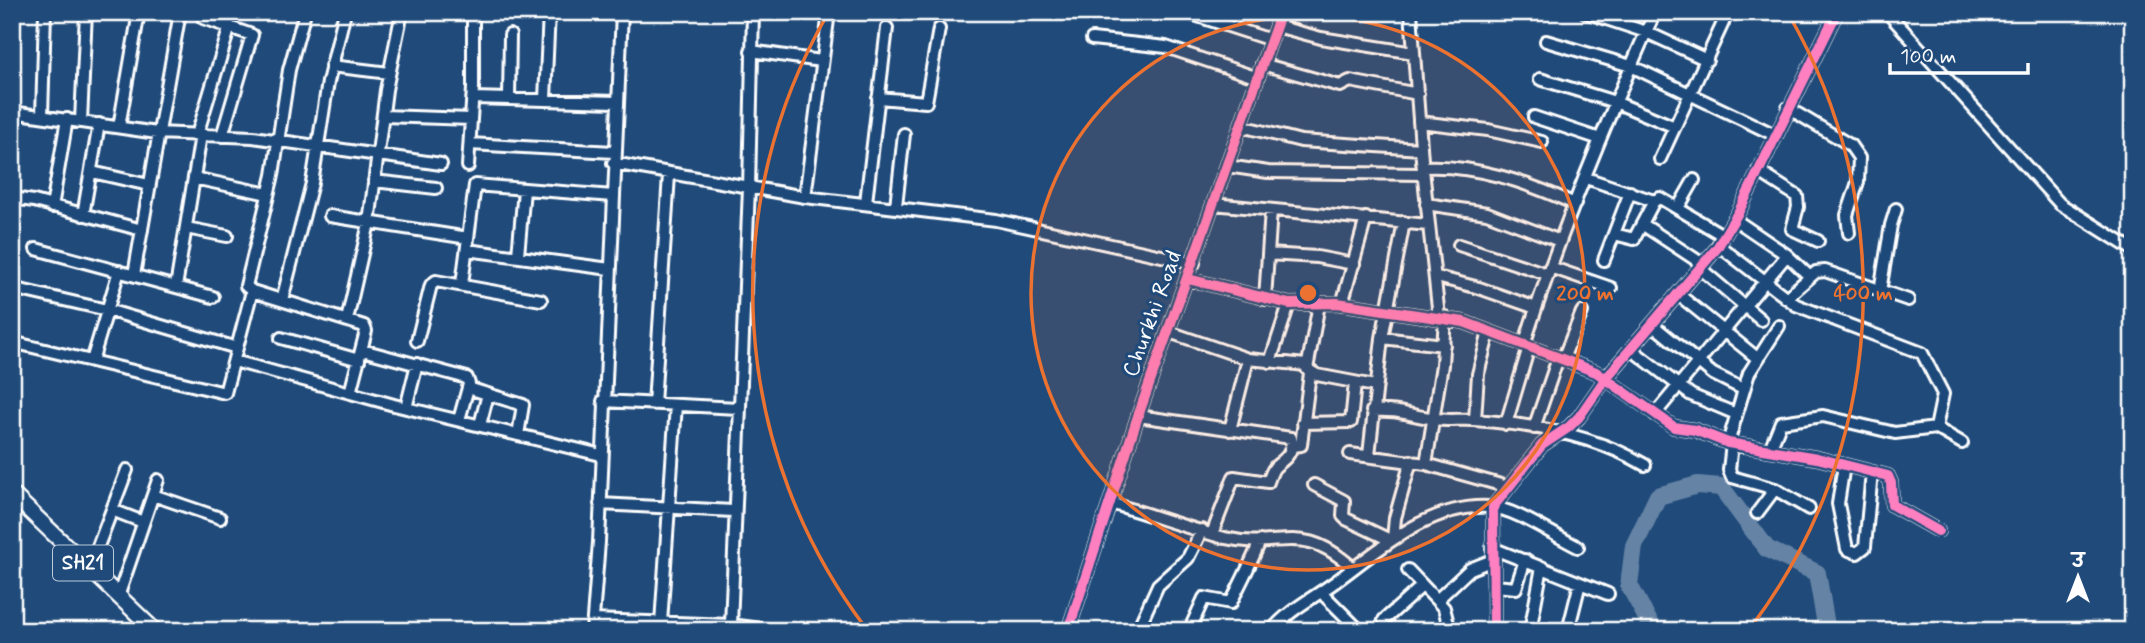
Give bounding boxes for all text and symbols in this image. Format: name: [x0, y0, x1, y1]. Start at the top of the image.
scale bar: [1890, 32, 2028, 76]
text: 100 m: [1900, 43, 1956, 71]
street label: Churkhi Road: [1116, 247, 1190, 381]
text: 200 m: [1556, 280, 1614, 308]
text: 400 m: [1833, 280, 1893, 308]
centre of rings: [1296, 281, 1320, 305]
north arrow: [2044, 542, 2114, 612]
road number: SH21: [53, 546, 113, 580]
text: उ: [2070, 549, 2087, 574]

